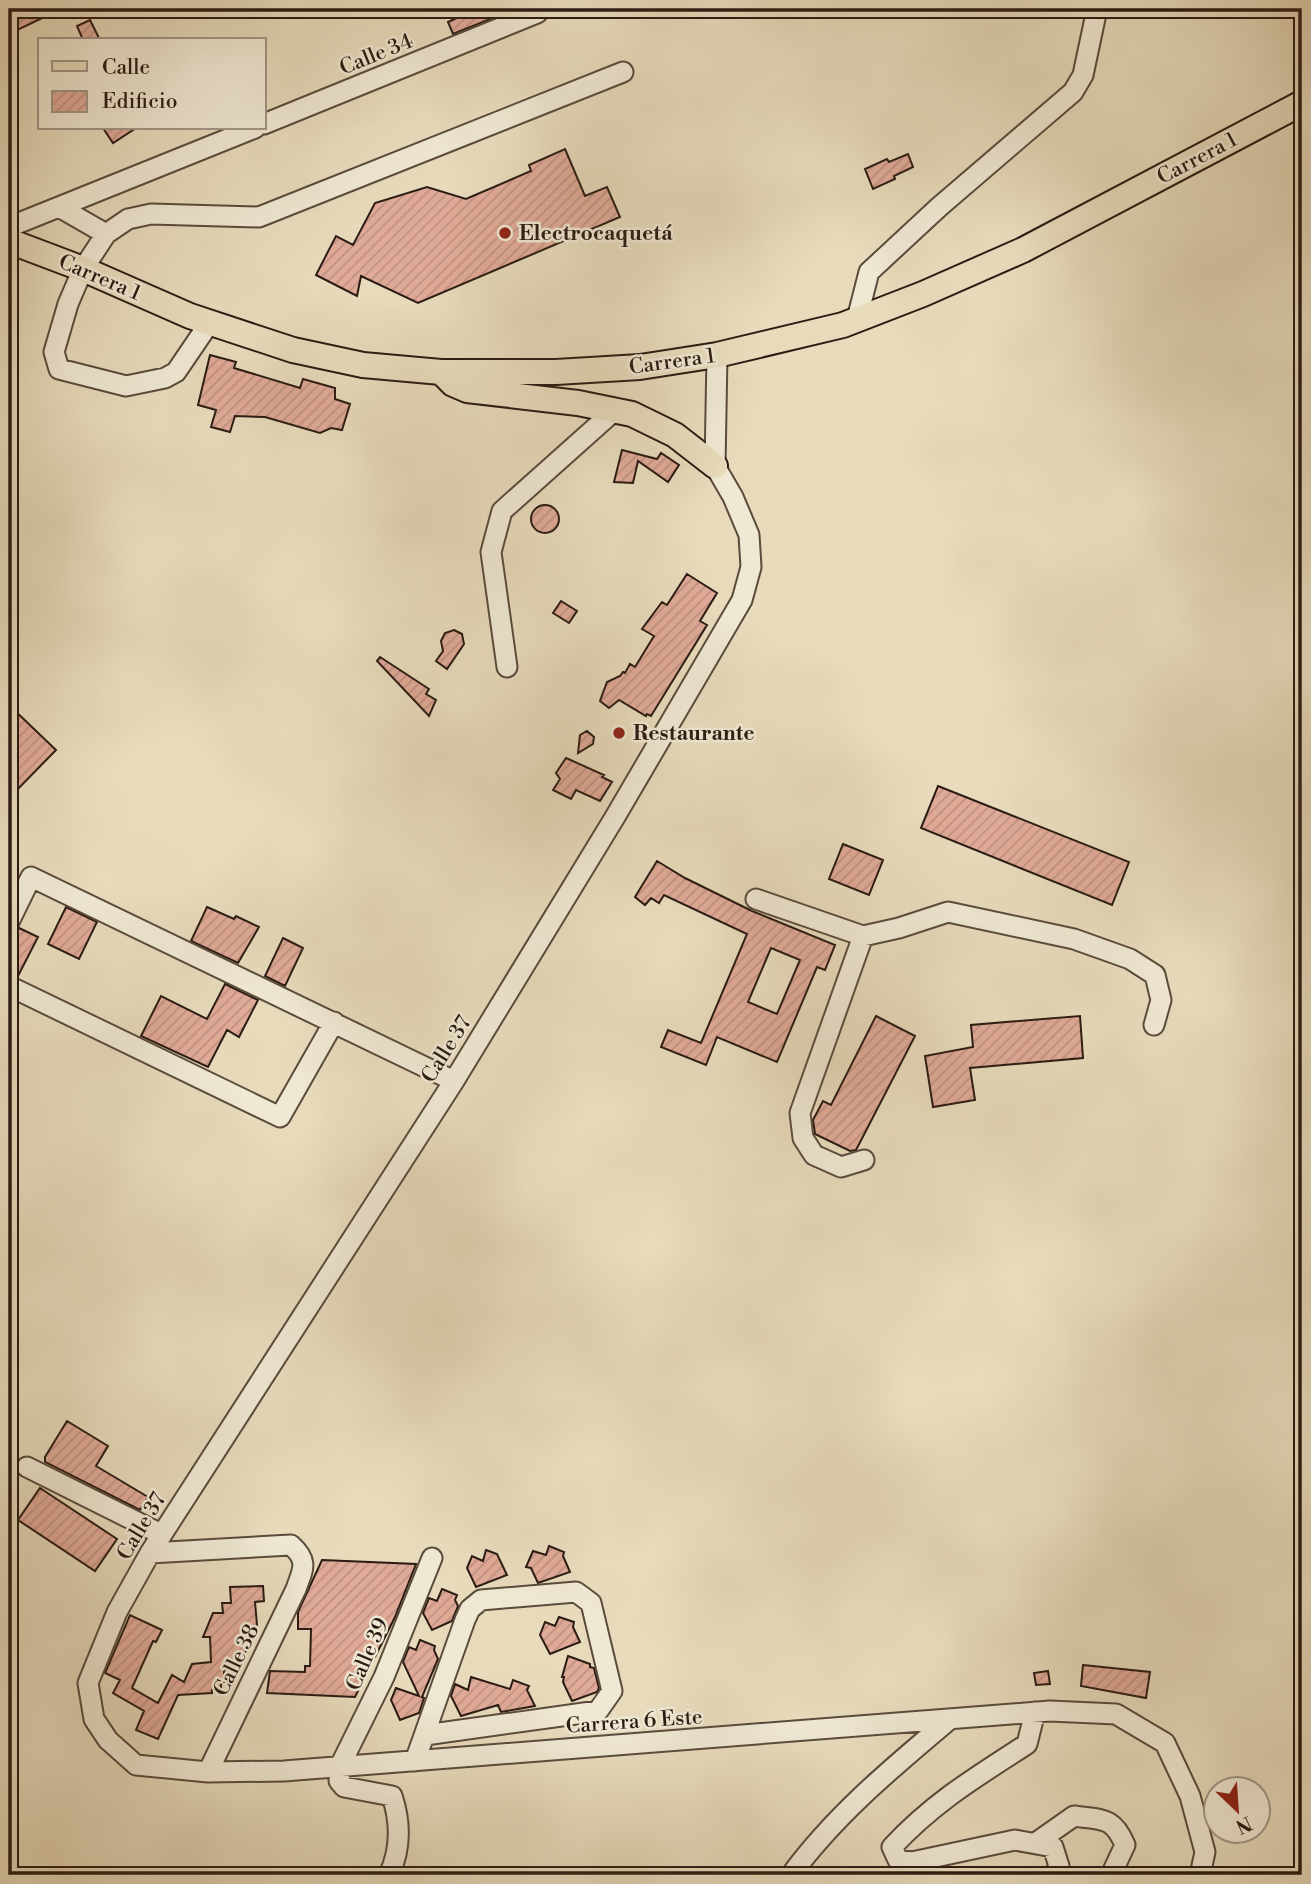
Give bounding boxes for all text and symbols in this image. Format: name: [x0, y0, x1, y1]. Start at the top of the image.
street label: Calle 34: [336, 28, 417, 81]
legend: [38, 38, 266, 130]
text: Calle: [102, 55, 150, 81]
text: Edificio: [102, 89, 178, 115]
street label: Carrera 1: [1153, 127, 1242, 191]
place label: Electrocaquetá: [519, 221, 673, 247]
marker: Electrocaquetá: [497, 225, 513, 241]
street label: Carrera 1: [54, 249, 145, 307]
street label: Carrera 1: [627, 343, 717, 381]
place label: Restaurante: [633, 721, 754, 747]
marker: Restaurante: [611, 725, 627, 741]
street label: Calle 37: [416, 1011, 478, 1088]
street label: Calle 37: [112, 1488, 172, 1565]
street label: Calle 39: [341, 1614, 395, 1695]
street label: Calle 38: [208, 1620, 265, 1701]
street label: Carrera 6 Este: [565, 1704, 703, 1740]
north arrow: [1202, 1776, 1272, 1846]
text: N: [1232, 1810, 1256, 1839]

